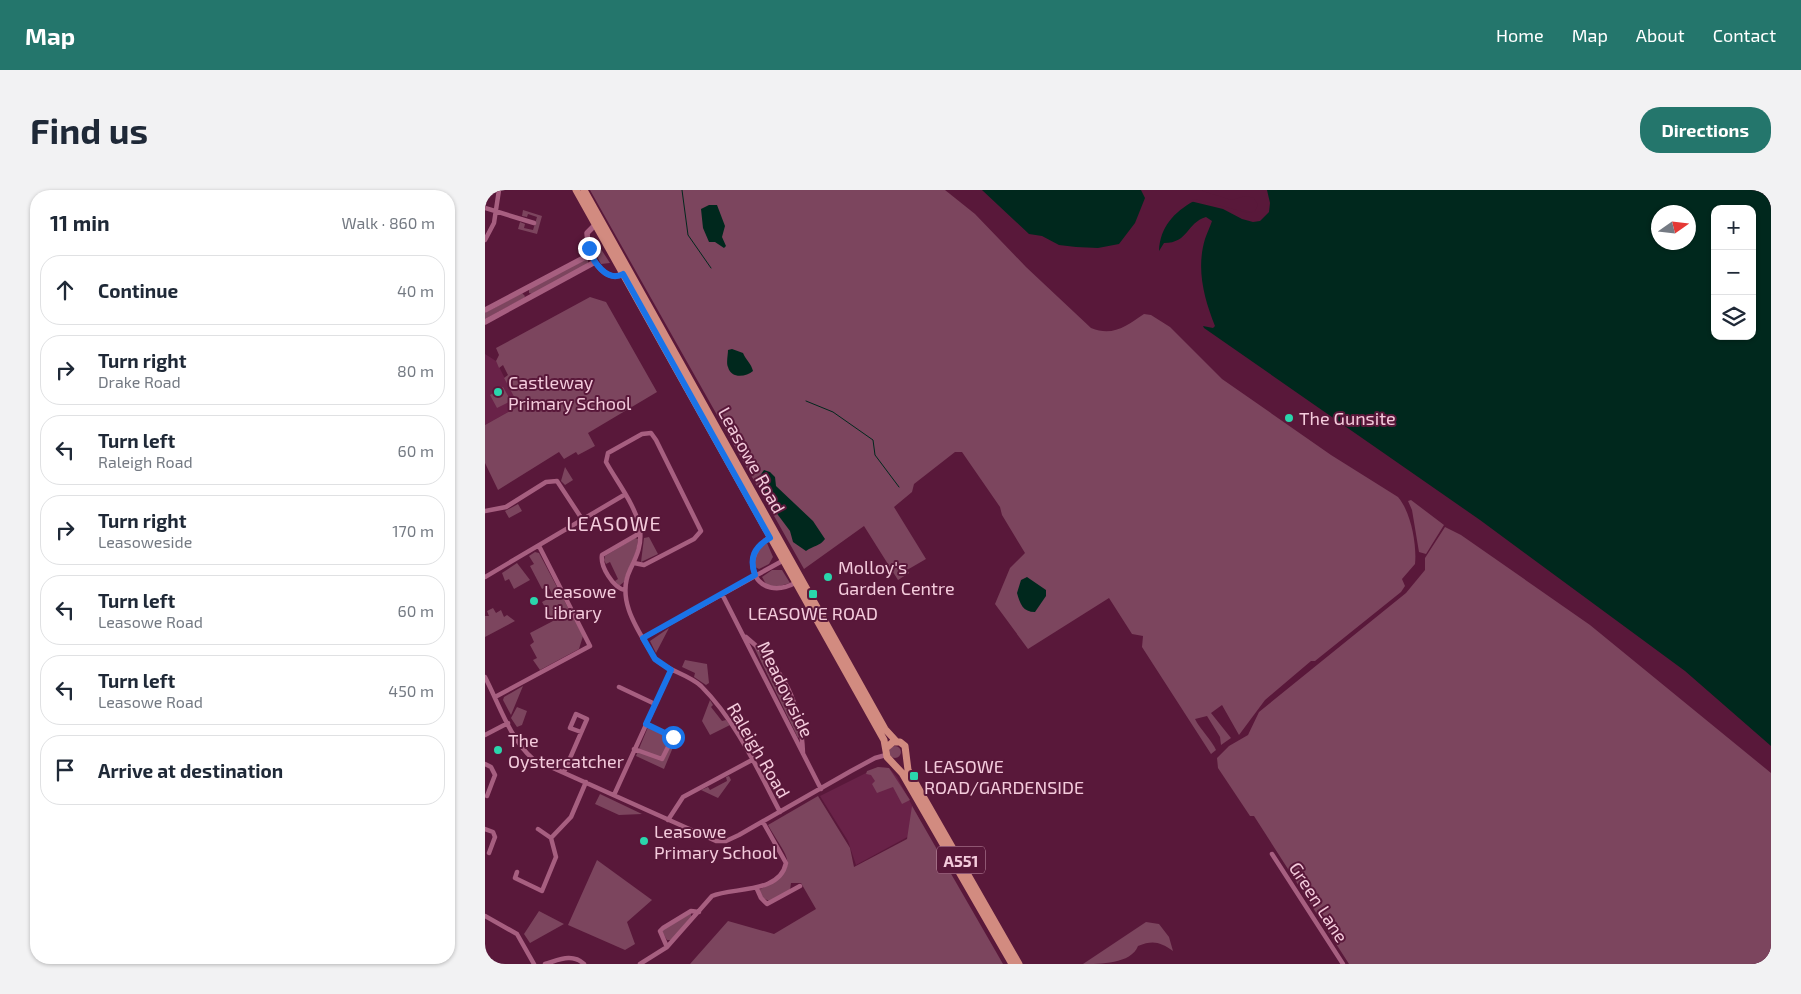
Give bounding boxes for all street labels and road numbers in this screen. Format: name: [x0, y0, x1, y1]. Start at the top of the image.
street label: Leasowe Road: [714, 403, 790, 517]
street label: Meadowside: [753, 637, 819, 741]
street label: Raleigh Road: [723, 698, 795, 802]
road number: A551: [937, 846, 985, 874]
street label: Green Lane: [1285, 858, 1353, 946]

